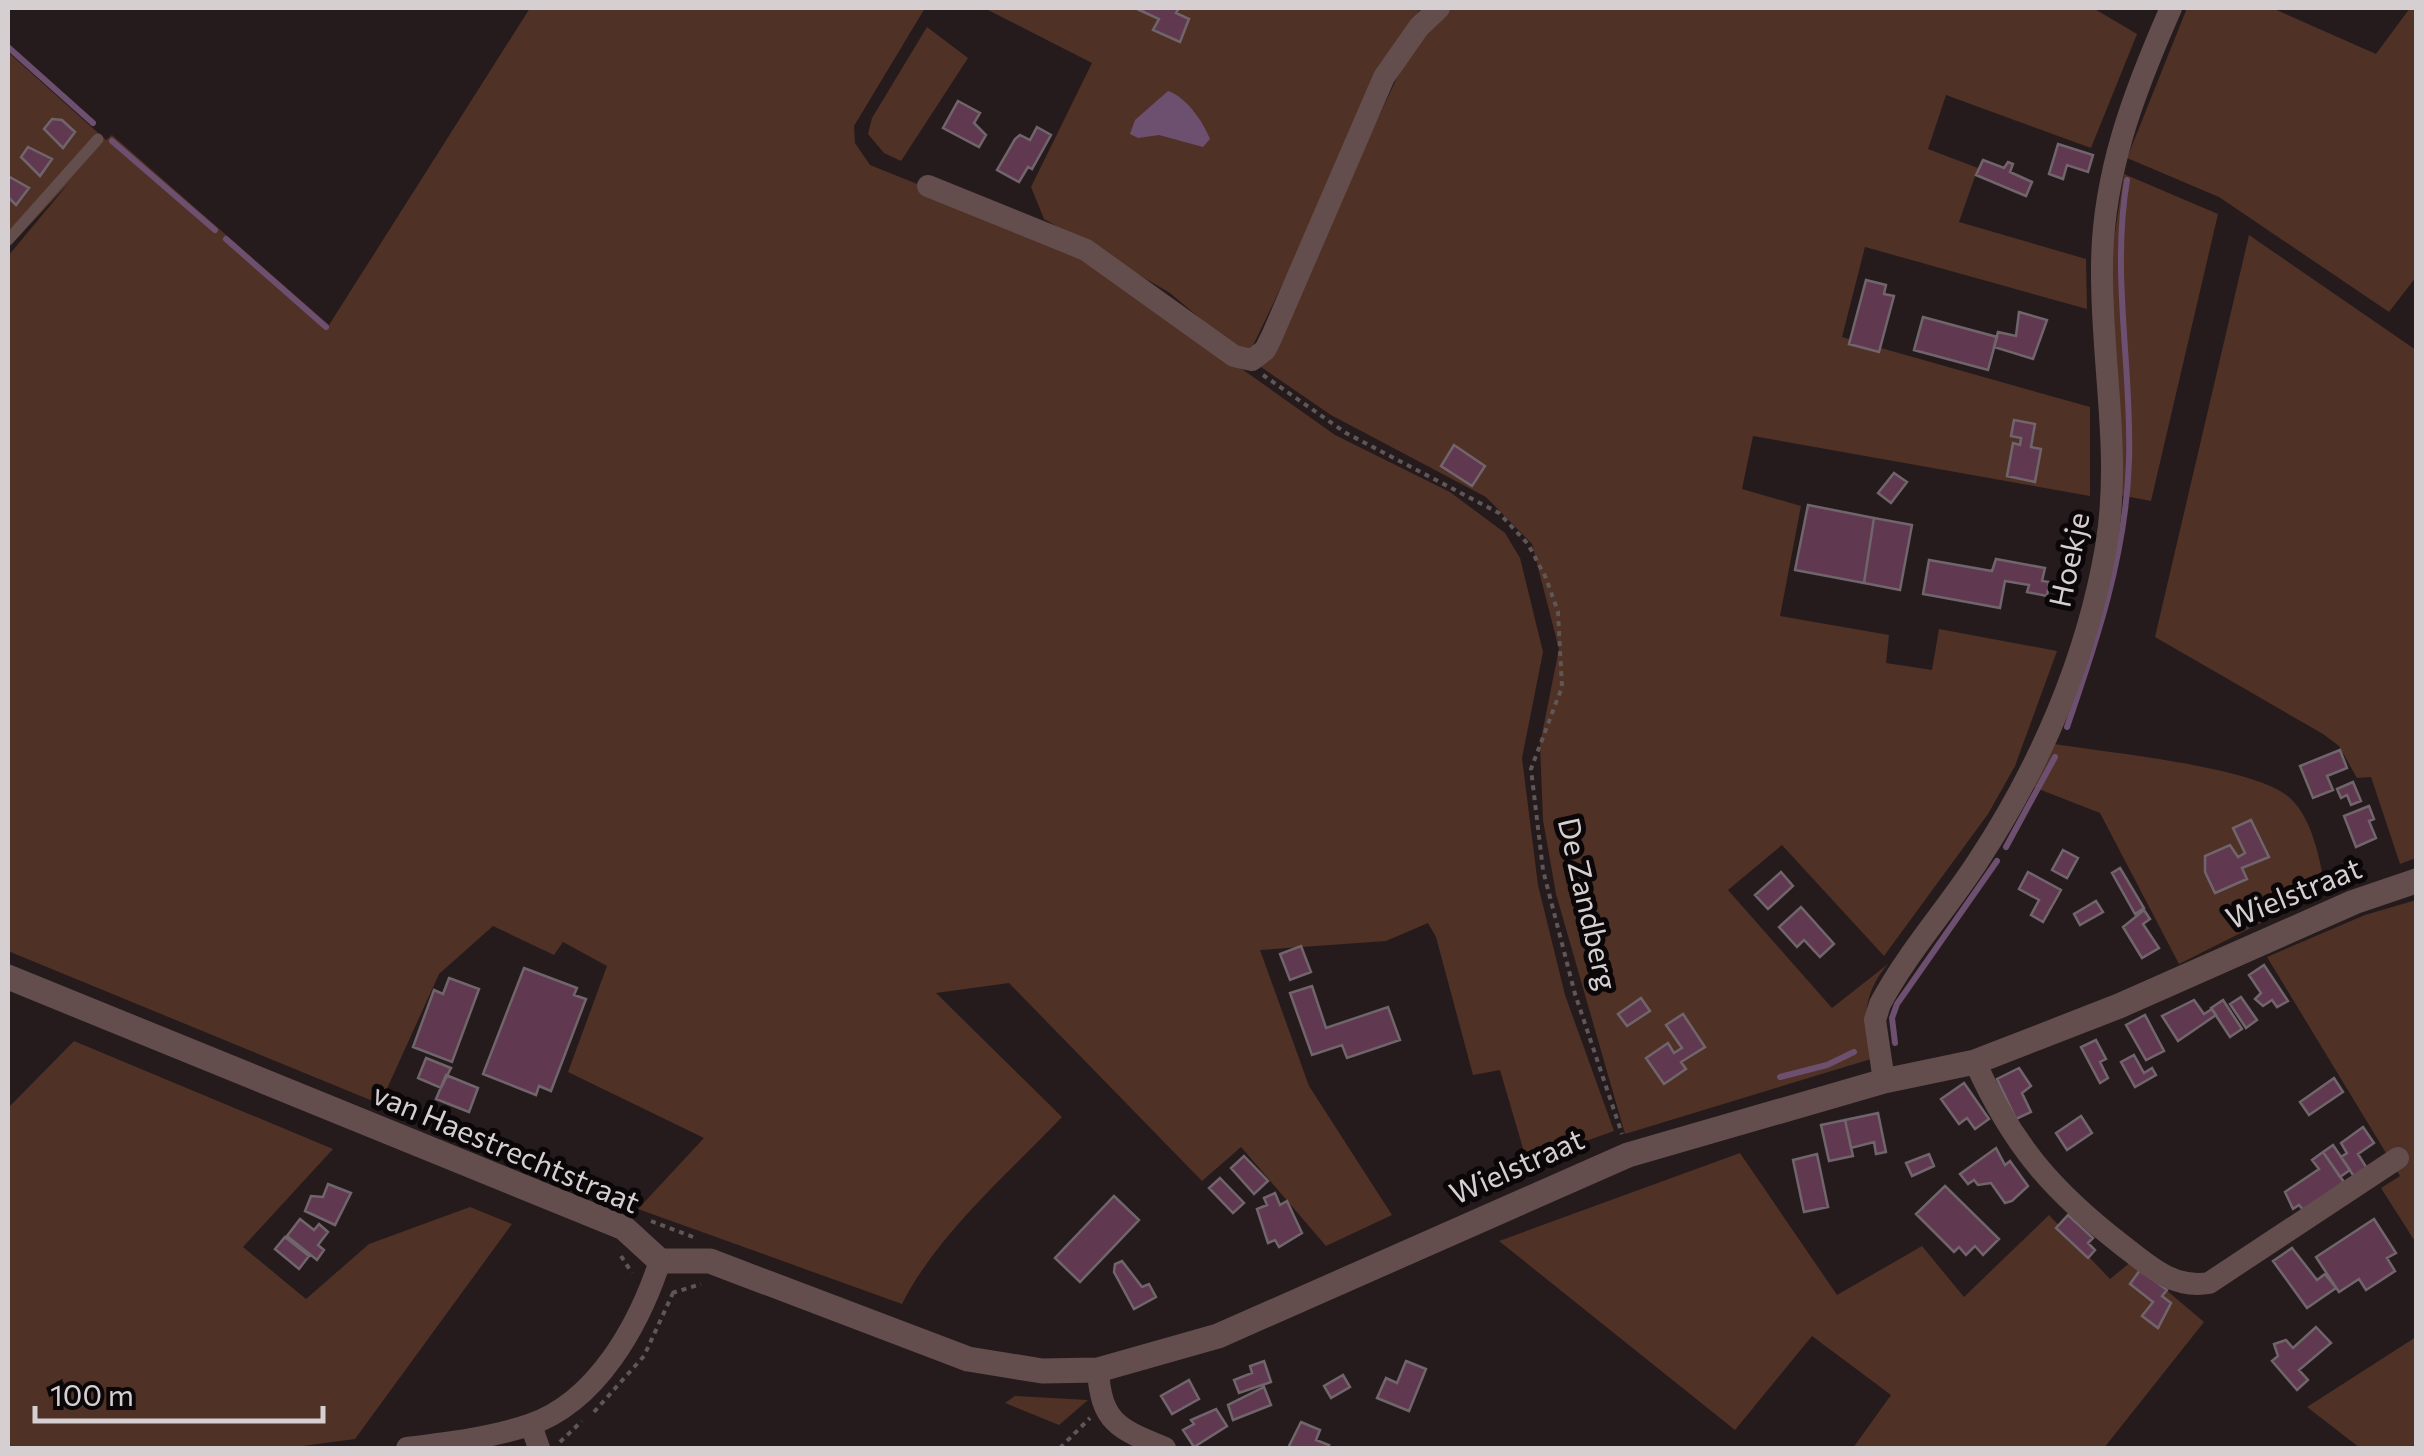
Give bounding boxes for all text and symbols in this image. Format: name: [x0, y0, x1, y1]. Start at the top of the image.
street label: Hoekje: [2039, 509, 2096, 610]
street label: De Zandberg: [1552, 814, 1627, 993]
street label: Wielstraat: [2220, 848, 2366, 936]
street label: van Haestrechtstraat: [368, 1074, 646, 1220]
street label: Wielstraat: [1443, 1119, 1589, 1211]
scale bar: [35, 1361, 322, 1423]
text: 100 m: [50, 1375, 134, 1412]

